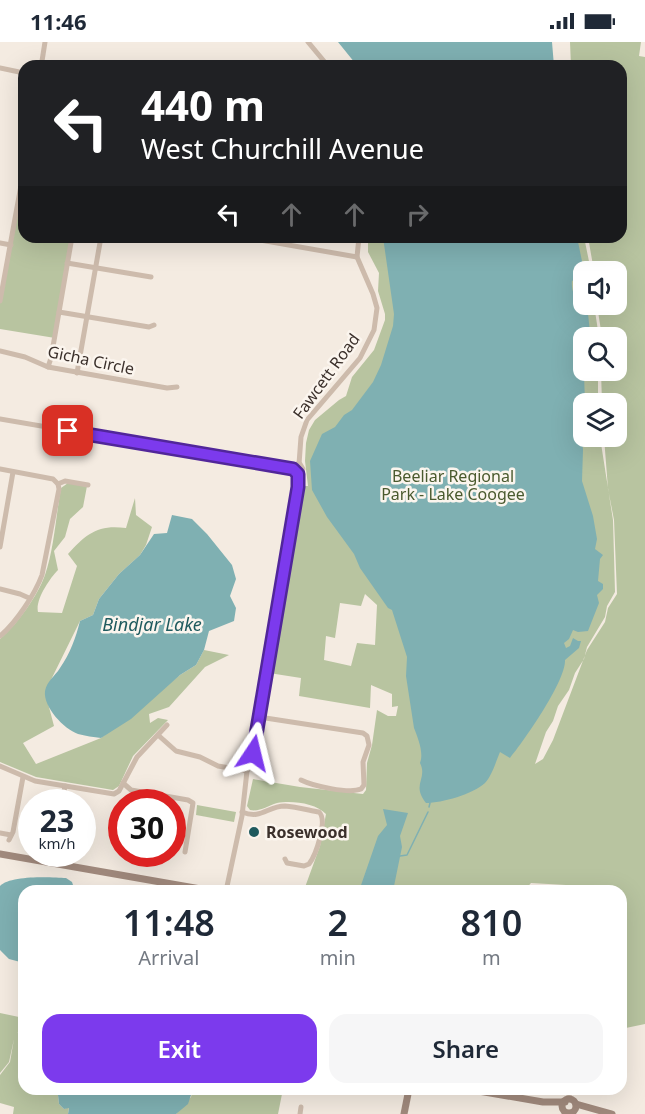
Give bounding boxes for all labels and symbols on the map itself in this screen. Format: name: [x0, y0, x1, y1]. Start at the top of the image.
street label: Fawcett Road: [287, 329, 365, 423]
street label: Gicha Circle: [46, 340, 136, 380]
pin: [42, 405, 93, 456]
park label: Beeliar Regional Park - Lake Coogee: [381, 465, 525, 505]
water label: Bindjar Lake: [102, 612, 202, 636]
position arrow: [221, 721, 285, 785]
speed limit sign: 30: [108, 789, 186, 867]
place label: Rosewood: [266, 821, 348, 843]
marker: Rosewood: [247, 825, 261, 839]

